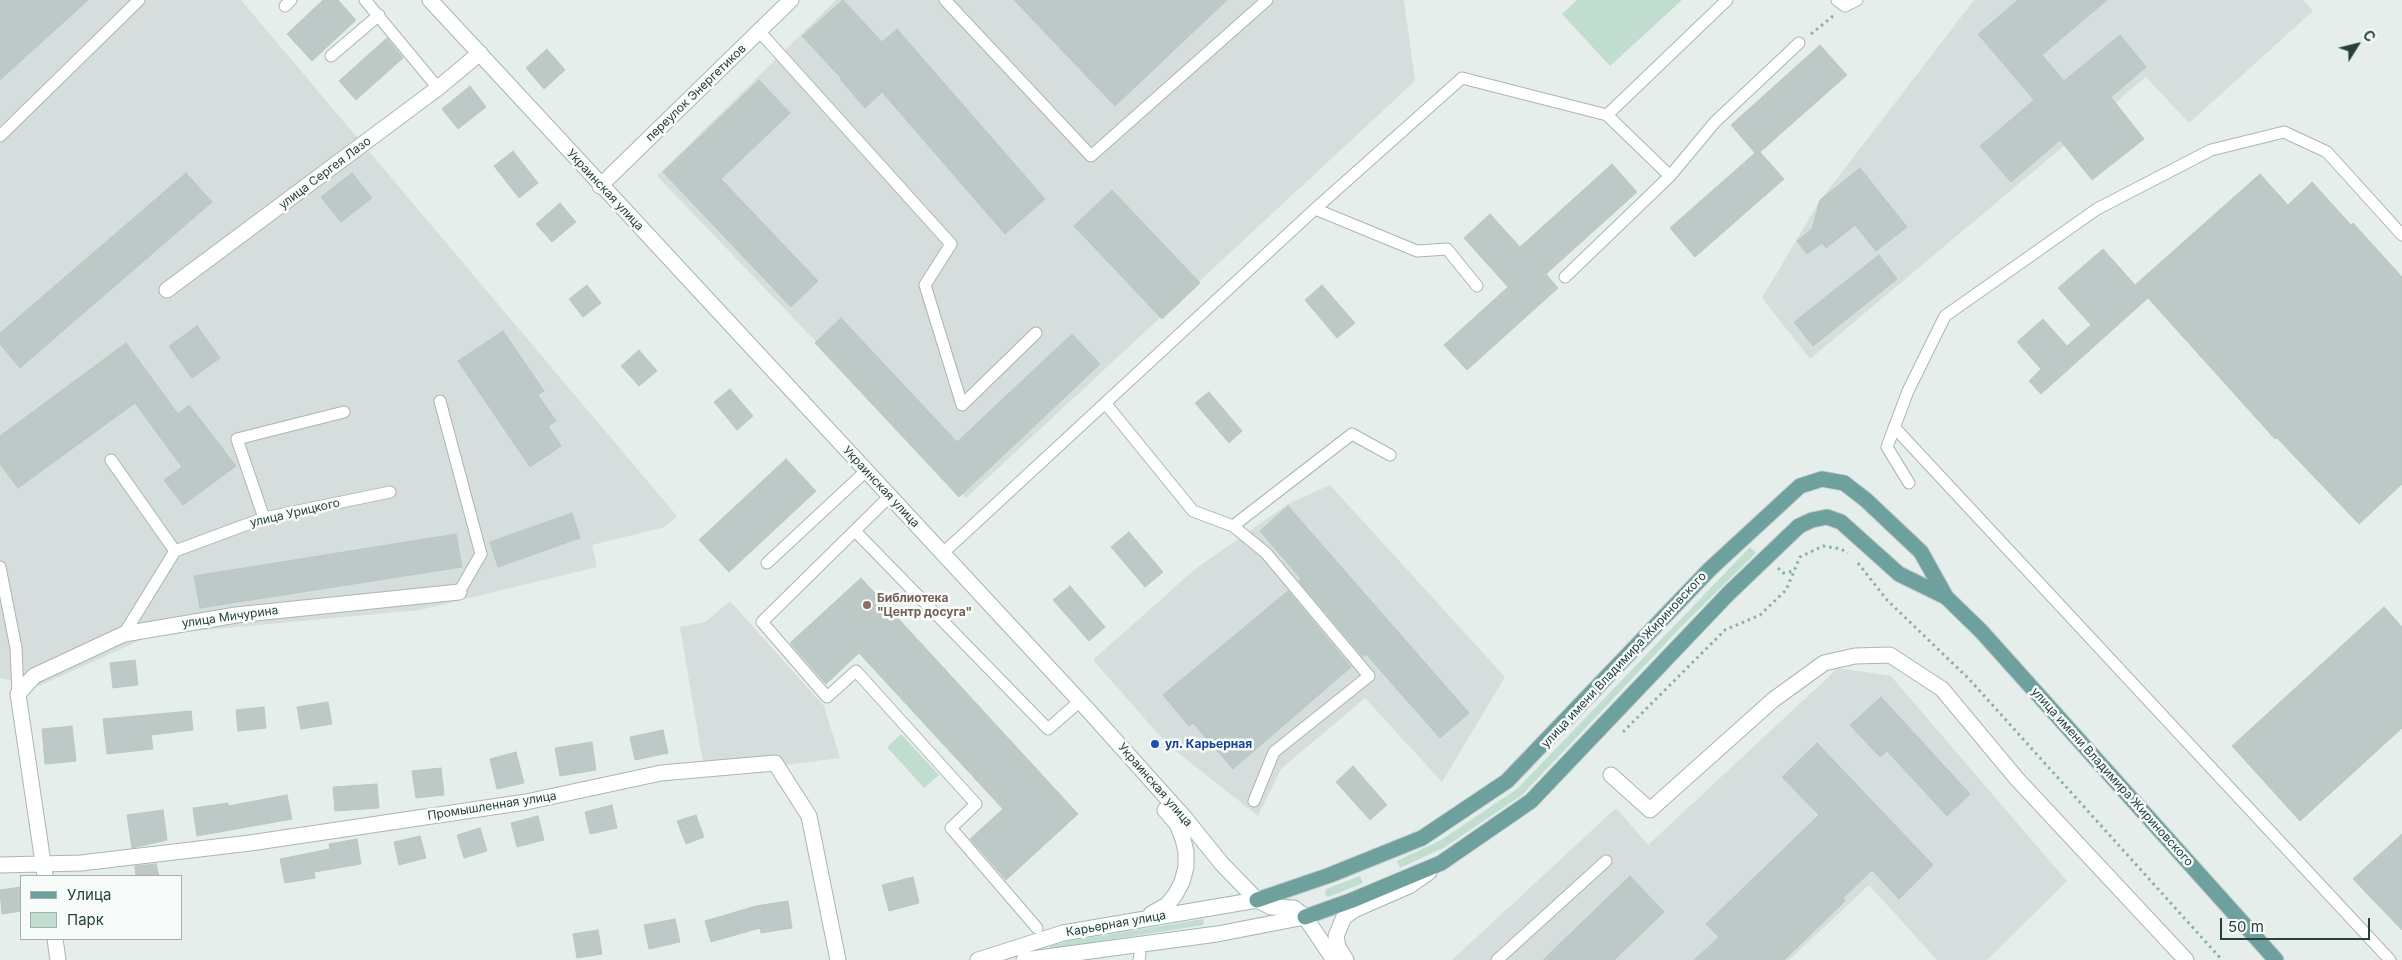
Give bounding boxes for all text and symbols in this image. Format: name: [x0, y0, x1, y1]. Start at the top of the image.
north arrow: [2332, 20, 2382, 70]
text: С: [2360, 27, 2379, 45]
street label: переулок Энергетиков: [643, 41, 749, 145]
street label: улица Сергея Лазо: [276, 134, 374, 212]
street label: Украинская улица: [564, 146, 646, 234]
street label: Украинская улица: [840, 443, 922, 531]
street label: улица Урицкого: [249, 496, 341, 530]
street label: улица имени Владимира Жириновского: [1539, 569, 1709, 751]
place label: Библиотека "Центр досуга": [877, 591, 972, 619]
marker: Библиотека "Центр досуга": [861, 599, 873, 611]
street label: улица Мичурина: [181, 603, 279, 631]
street label: улица имени Владимира Жириновского: [2028, 685, 2196, 869]
place label: ул. Карьерная: [1165, 737, 1252, 751]
marker: ул. Карьерная: [1149, 738, 1161, 750]
street label: Украинская улица: [1115, 740, 1195, 830]
street label: Промышленная улица: [426, 789, 558, 823]
legend: [20, 875, 182, 940]
text: Улица: [67, 885, 111, 904]
street label: Карьерная улица: [1065, 908, 1167, 940]
scale bar: [2222, 908, 2372, 940]
text: Парк: [67, 910, 104, 929]
text: 50 m: [2228, 917, 2264, 936]

